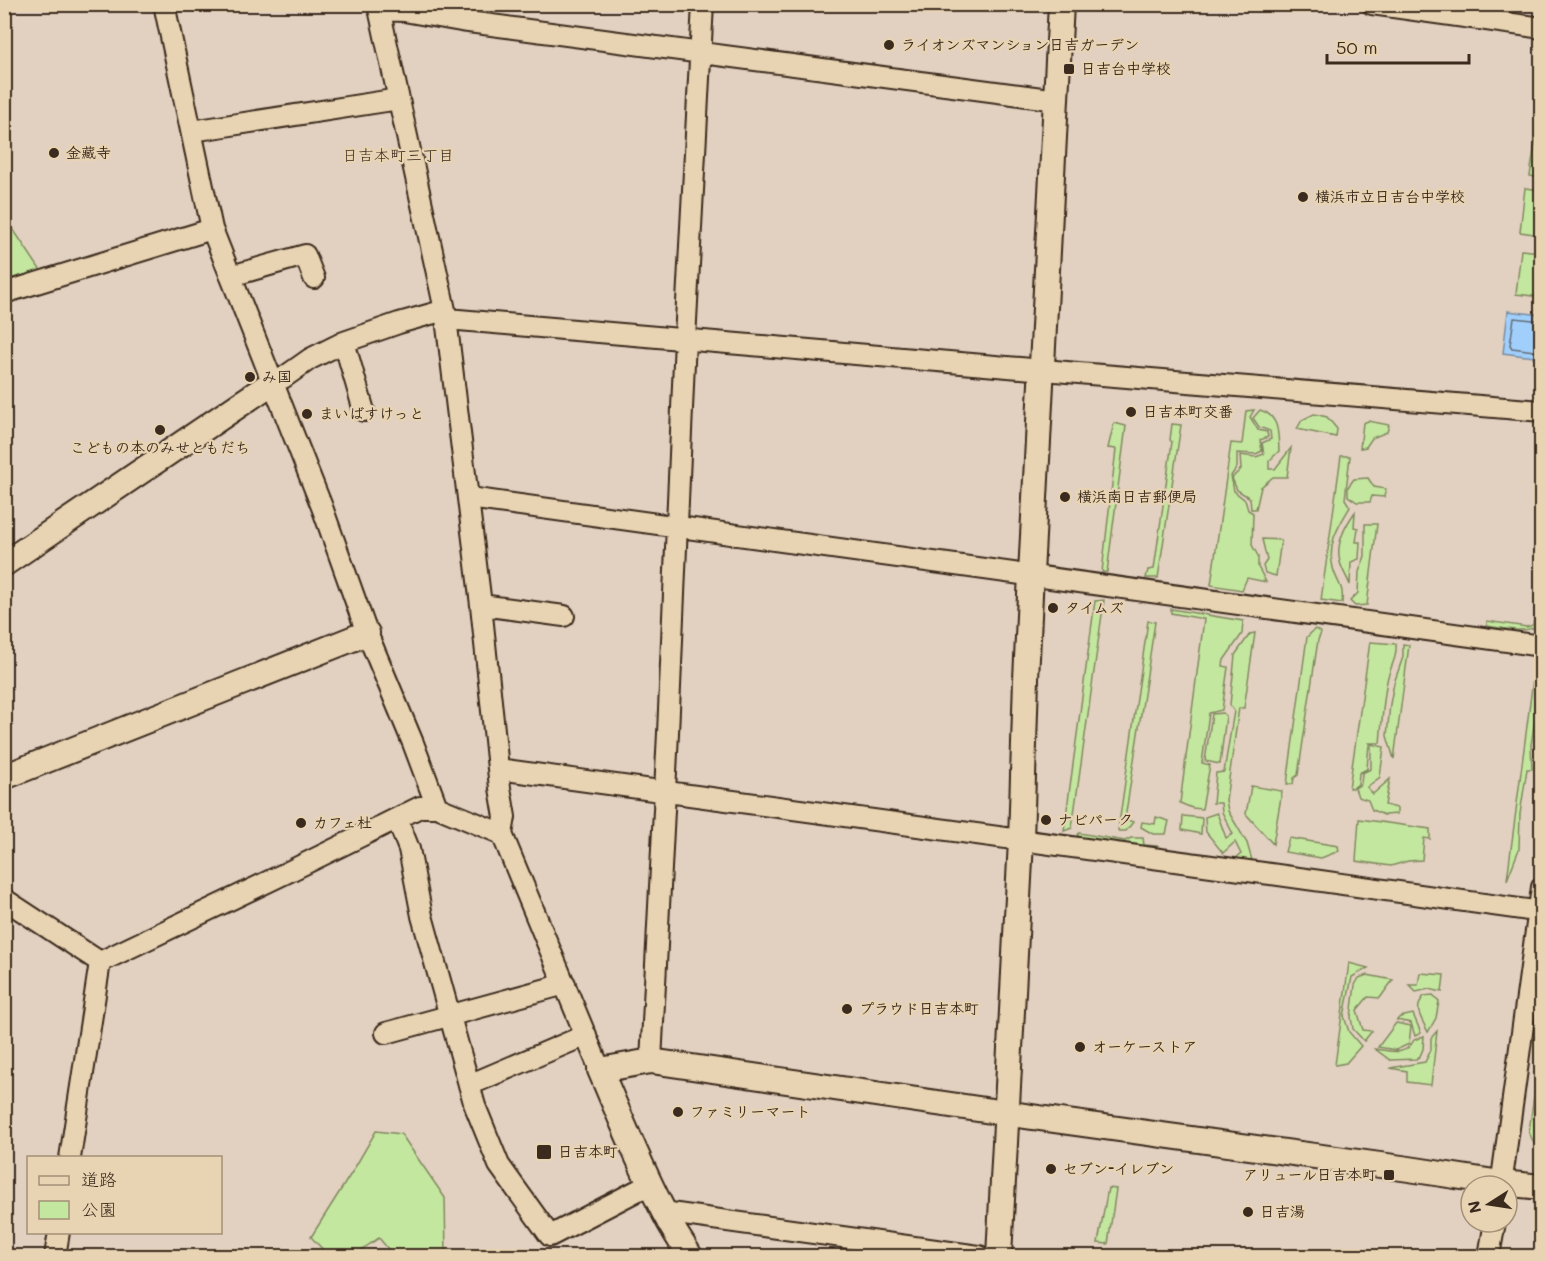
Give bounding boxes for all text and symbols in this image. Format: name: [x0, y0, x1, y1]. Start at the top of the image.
scale bar: [1327, 27, 1470, 65]
place label: ライオンズマンション日吉ガーデン: [901, 34, 1139, 54]
text: 50 m: [1336, 35, 1378, 59]
marker: ライオンズマンション日吉ガーデン: [882, 38, 896, 52]
place label: 日吉台中学校: [1081, 58, 1171, 78]
marker: 日吉台中学校: [1062, 62, 1076, 76]
place label: 金藏寺: [66, 142, 111, 162]
district label: 日吉本町三丁目: [342, 144, 454, 165]
marker: 金藏寺: [47, 146, 61, 160]
place label: 横浜市立日吉台中学校: [1315, 186, 1465, 206]
marker: 横浜市立日吉台中学校: [1296, 190, 1310, 204]
place label: み国: [262, 366, 292, 386]
marker: み国: [243, 370, 257, 384]
place label: 日吉本町交番: [1143, 401, 1233, 421]
place label: まいばすけっと: [319, 403, 424, 423]
marker: 日吉本町交番: [1124, 405, 1138, 419]
marker: まいばすけっと: [300, 407, 314, 421]
marker: こどもの本のみせともだち: [153, 423, 167, 437]
place label: こどもの本のみせともだち: [70, 437, 250, 457]
place label: 横浜南日吉郵便局: [1077, 486, 1197, 506]
marker: 横浜南日吉郵便局: [1058, 490, 1072, 504]
place label: タイムズ: [1065, 597, 1124, 617]
marker: タイムズ: [1046, 601, 1060, 615]
place label: ナビパーク: [1058, 809, 1133, 829]
place label: カフェ杜: [313, 812, 372, 832]
marker: ナビパーク: [1039, 813, 1053, 827]
marker: カフェ杜: [294, 816, 308, 830]
place label: プラウド日吉本町: [859, 998, 979, 1018]
marker: プラウド日吉本町: [840, 1002, 854, 1016]
place label: オーケーストア: [1092, 1036, 1197, 1056]
marker: オーケーストア: [1073, 1040, 1087, 1054]
place label: ファミリーマート: [690, 1101, 811, 1121]
marker: ファミリーマート: [671, 1105, 685, 1119]
place label: 日吉本町: [558, 1141, 618, 1161]
marker: 日吉本町: [535, 1143, 553, 1161]
legend: [27, 1156, 222, 1234]
place label: セブン-イレブン: [1063, 1158, 1174, 1178]
marker: セブン-イレブン: [1044, 1162, 1058, 1176]
place label: アリュール日吉本町: [1243, 1164, 1377, 1184]
text: 道路: [81, 1167, 117, 1191]
marker: アリュール日吉本町: [1382, 1168, 1396, 1182]
north arrow: [1459, 1174, 1519, 1234]
text: 公園: [81, 1197, 117, 1221]
text: N: [1462, 1199, 1485, 1215]
place label: 日吉湯: [1260, 1201, 1305, 1221]
marker: 日吉湯: [1241, 1205, 1255, 1219]

